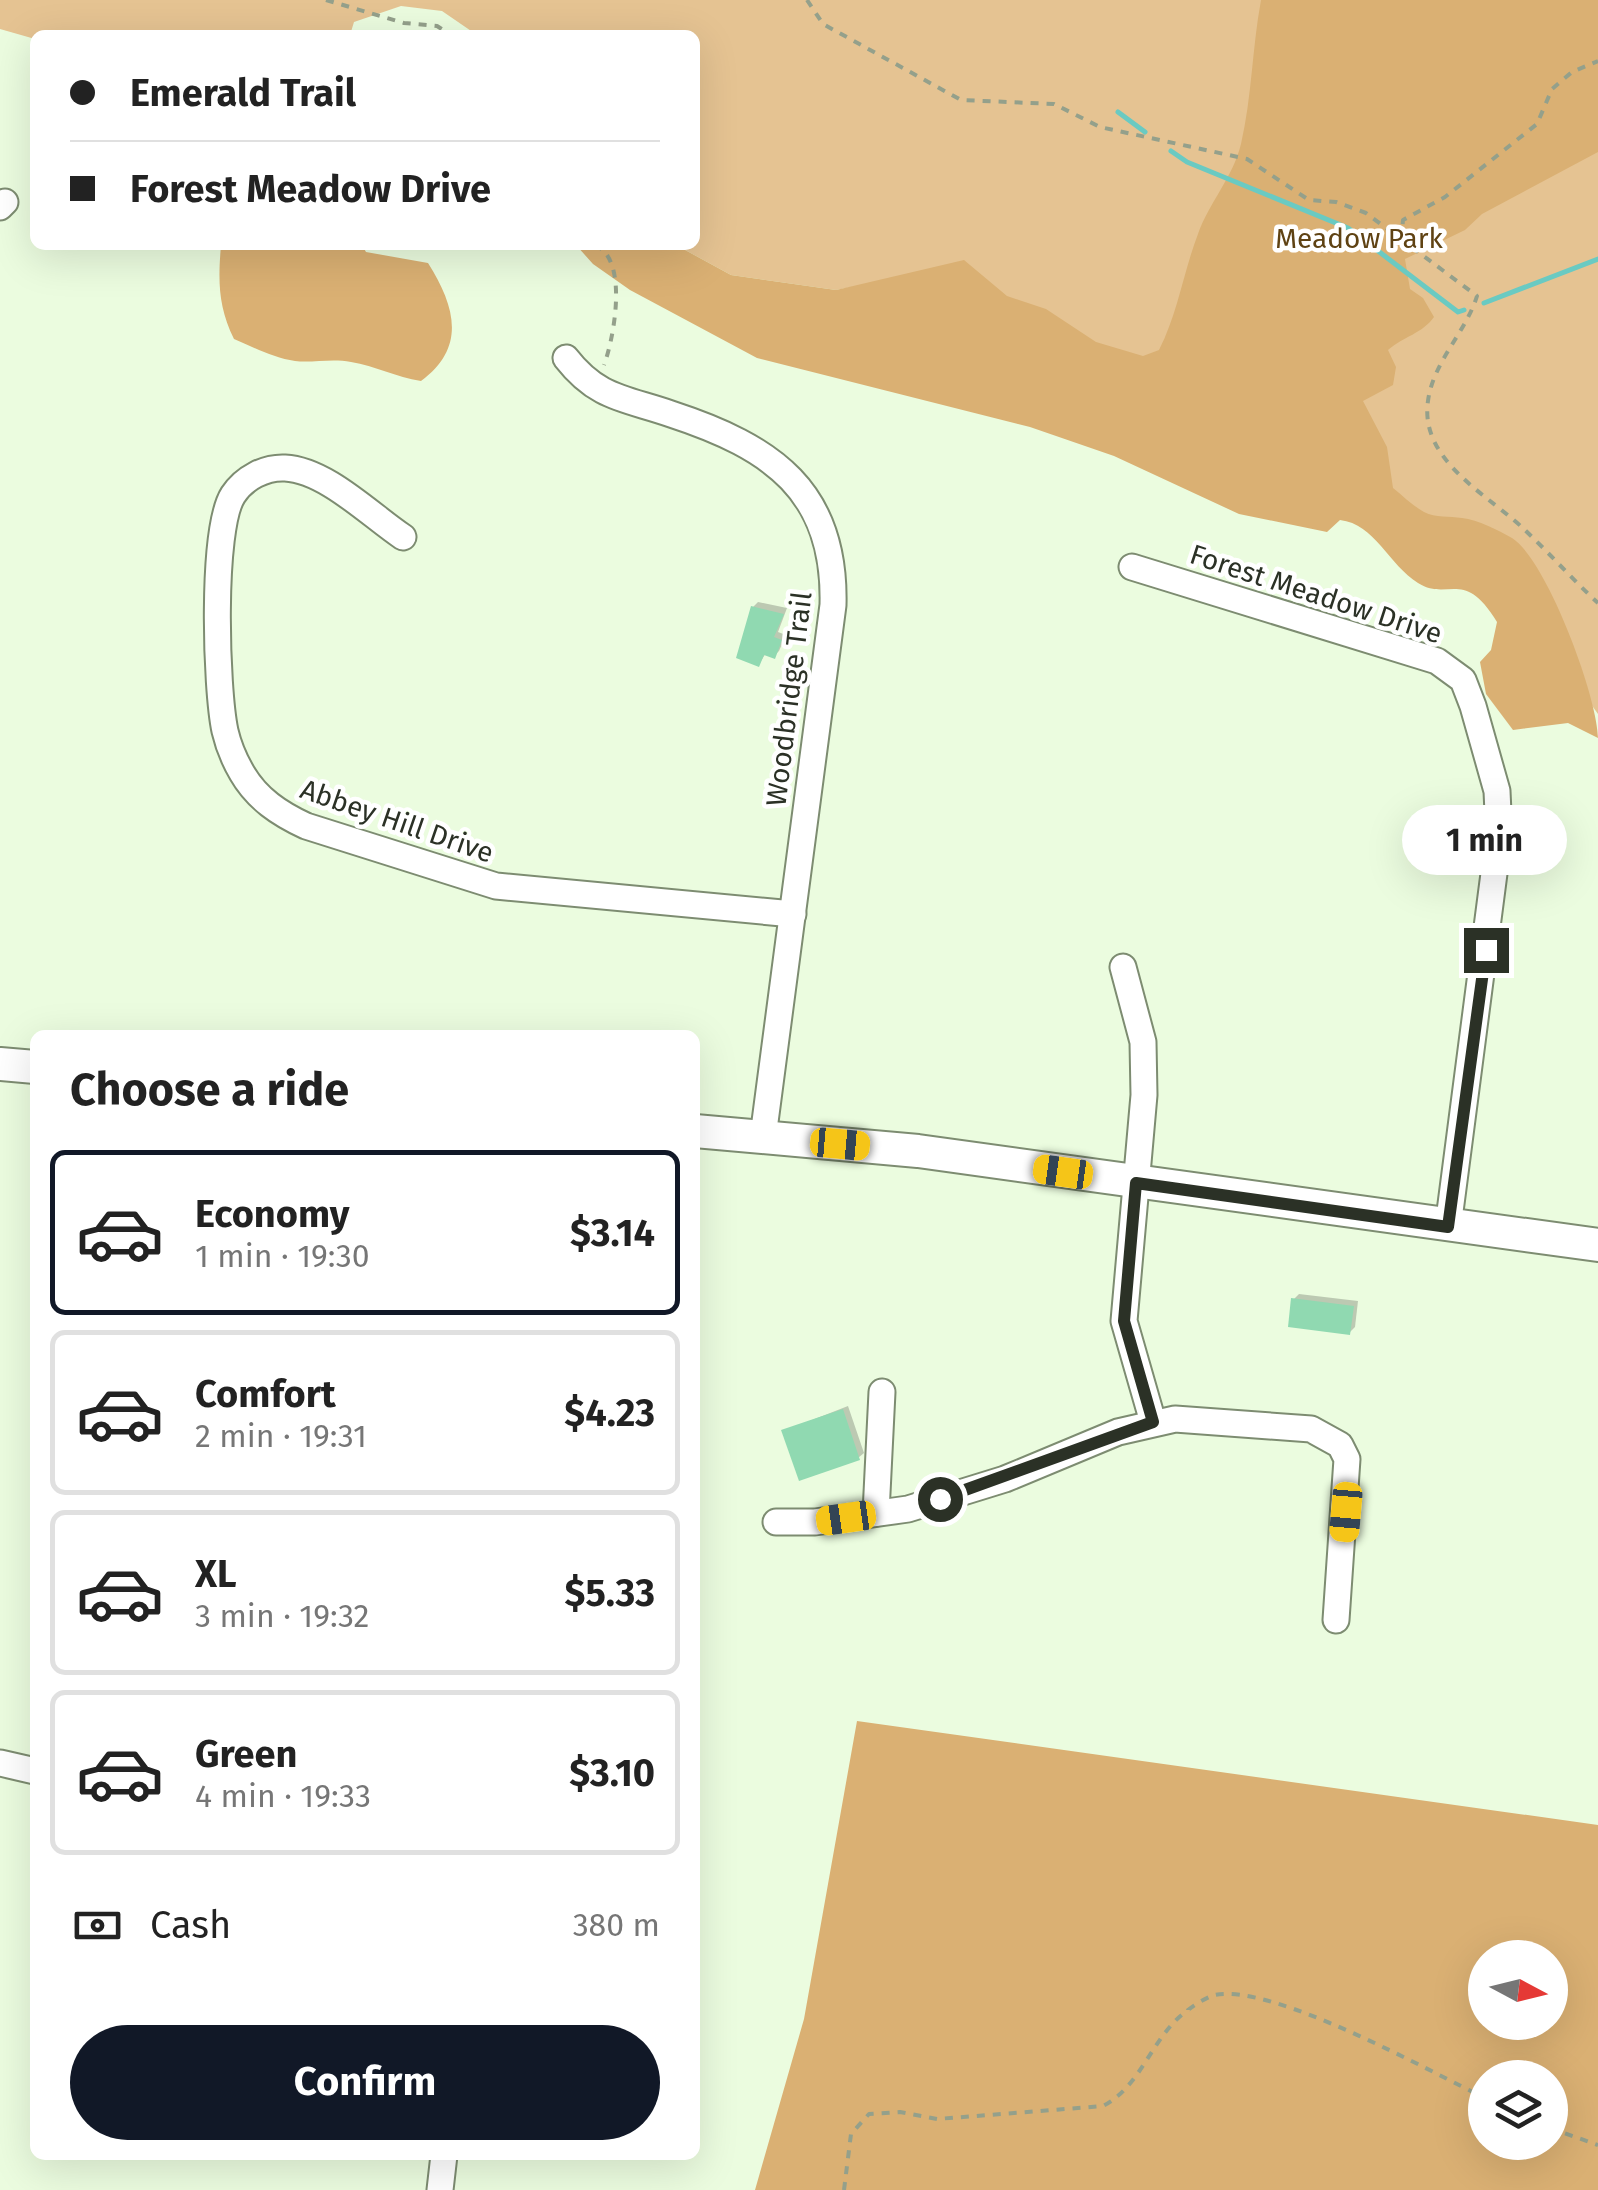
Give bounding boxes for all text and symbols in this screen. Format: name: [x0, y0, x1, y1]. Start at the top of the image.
text: Emerald Trail: [130, 70, 356, 116]
text: Forest Meadow Drive: [130, 166, 491, 212]
park label: Meadow Park: [1275, 222, 1444, 255]
street label: Forest Meadow Drive: [1186, 538, 1446, 650]
street label: Woodbridge Trail: [759, 590, 819, 808]
street label: Abbey Hill Drive: [296, 773, 498, 869]
callout: 1 min: [1404, 805, 1568, 875]
text: 1 min: [1446, 821, 1523, 859]
route end: [1464, 928, 1509, 973]
text: Choose a ride: [70, 1063, 349, 1117]
car: [809, 1126, 871, 1162]
car: [1031, 1153, 1095, 1191]
icon: car: [75, 1188, 165, 1278]
text: Economy: [195, 1191, 350, 1237]
text: $3.14: [570, 1210, 655, 1256]
text: 1 min · 19:30: [195, 1237, 370, 1275]
icon: car: [75, 1368, 165, 1458]
text: Comfort: [195, 1371, 336, 1417]
text: $4.23: [564, 1390, 655, 1436]
text: 2 min · 19:31: [195, 1417, 367, 1455]
route start: [918, 1477, 963, 1522]
car: [1328, 1481, 1364, 1543]
car: [814, 1499, 878, 1537]
icon: car: [75, 1548, 165, 1638]
text: XL: [195, 1551, 237, 1597]
text: $5.33: [565, 1570, 655, 1616]
text: 3 min · 19:32: [195, 1597, 369, 1635]
icon: car: [75, 1728, 165, 1818]
text: Green: [195, 1731, 298, 1777]
text: $3.10: [569, 1750, 655, 1796]
text: 4 min · 19:33: [195, 1777, 371, 1815]
icon: cash: [70, 1898, 125, 1953]
text: Cash: [150, 1902, 231, 1948]
text: 380 m: [573, 1906, 660, 1944]
north arrow: [1468, 1940, 1568, 2040]
map controls: [1468, 1940, 1568, 2160]
button: Confirm: [70, 2025, 660, 2140]
button: layers: [1468, 2060, 1568, 2160]

